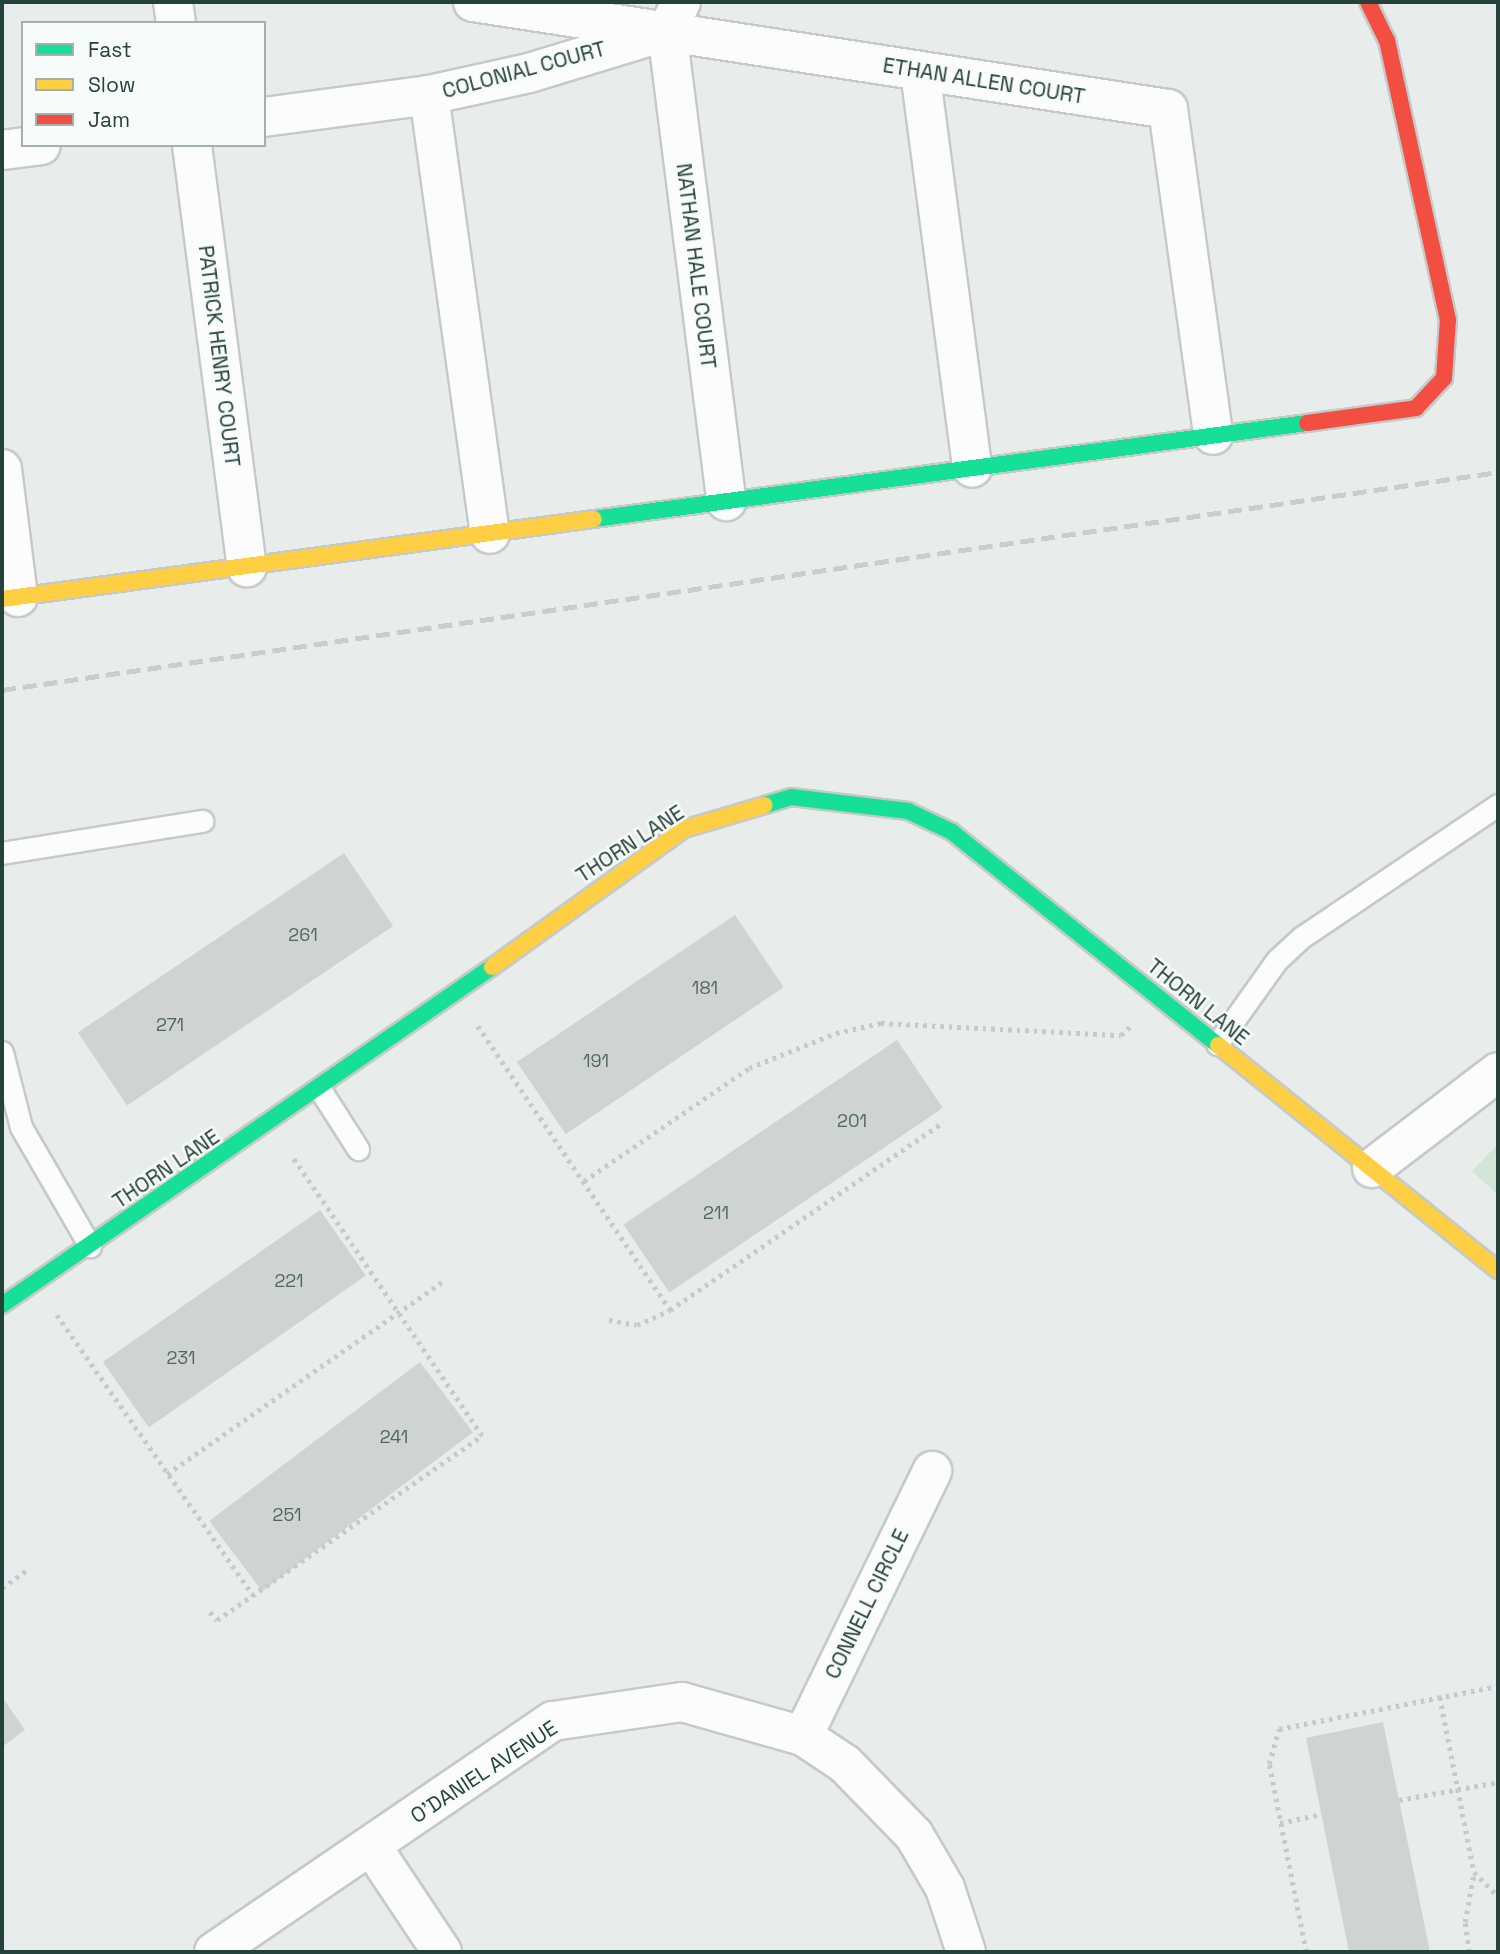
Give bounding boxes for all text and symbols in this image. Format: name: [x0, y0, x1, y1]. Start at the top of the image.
legend: [21, 21, 266, 147]
text: Fast: [88, 36, 132, 63]
street label: COLONIAL COURT: [439, 36, 609, 104]
street label: ETHAN ALLEN COURT: [881, 53, 1087, 109]
text: Slow: [88, 71, 136, 98]
text: Jam: [88, 106, 130, 133]
street label: NATHAN HALE COURT: [671, 162, 721, 370]
street label: PATRICK HENRY COURT: [193, 244, 245, 468]
street label: THORN LANE: [571, 800, 689, 888]
house number: 261: [288, 924, 318, 946]
street label: THORN LANE: [1142, 953, 1254, 1051]
house number: 181: [692, 977, 718, 999]
house number: 271: [156, 1014, 184, 1036]
house number: 191: [583, 1050, 609, 1072]
house number: 201: [837, 1110, 867, 1132]
street label: THORN LANE: [108, 1124, 224, 1214]
house number: 211: [703, 1202, 729, 1224]
house number: 221: [274, 1270, 304, 1292]
house number: 231: [167, 1347, 195, 1369]
house number: 241: [380, 1426, 408, 1448]
house number: 251: [273, 1504, 301, 1526]
street label: CONNELL CIRCLE: [820, 1525, 914, 1683]
street label: O'DANIEL AVENUE: [406, 1715, 562, 1829]

